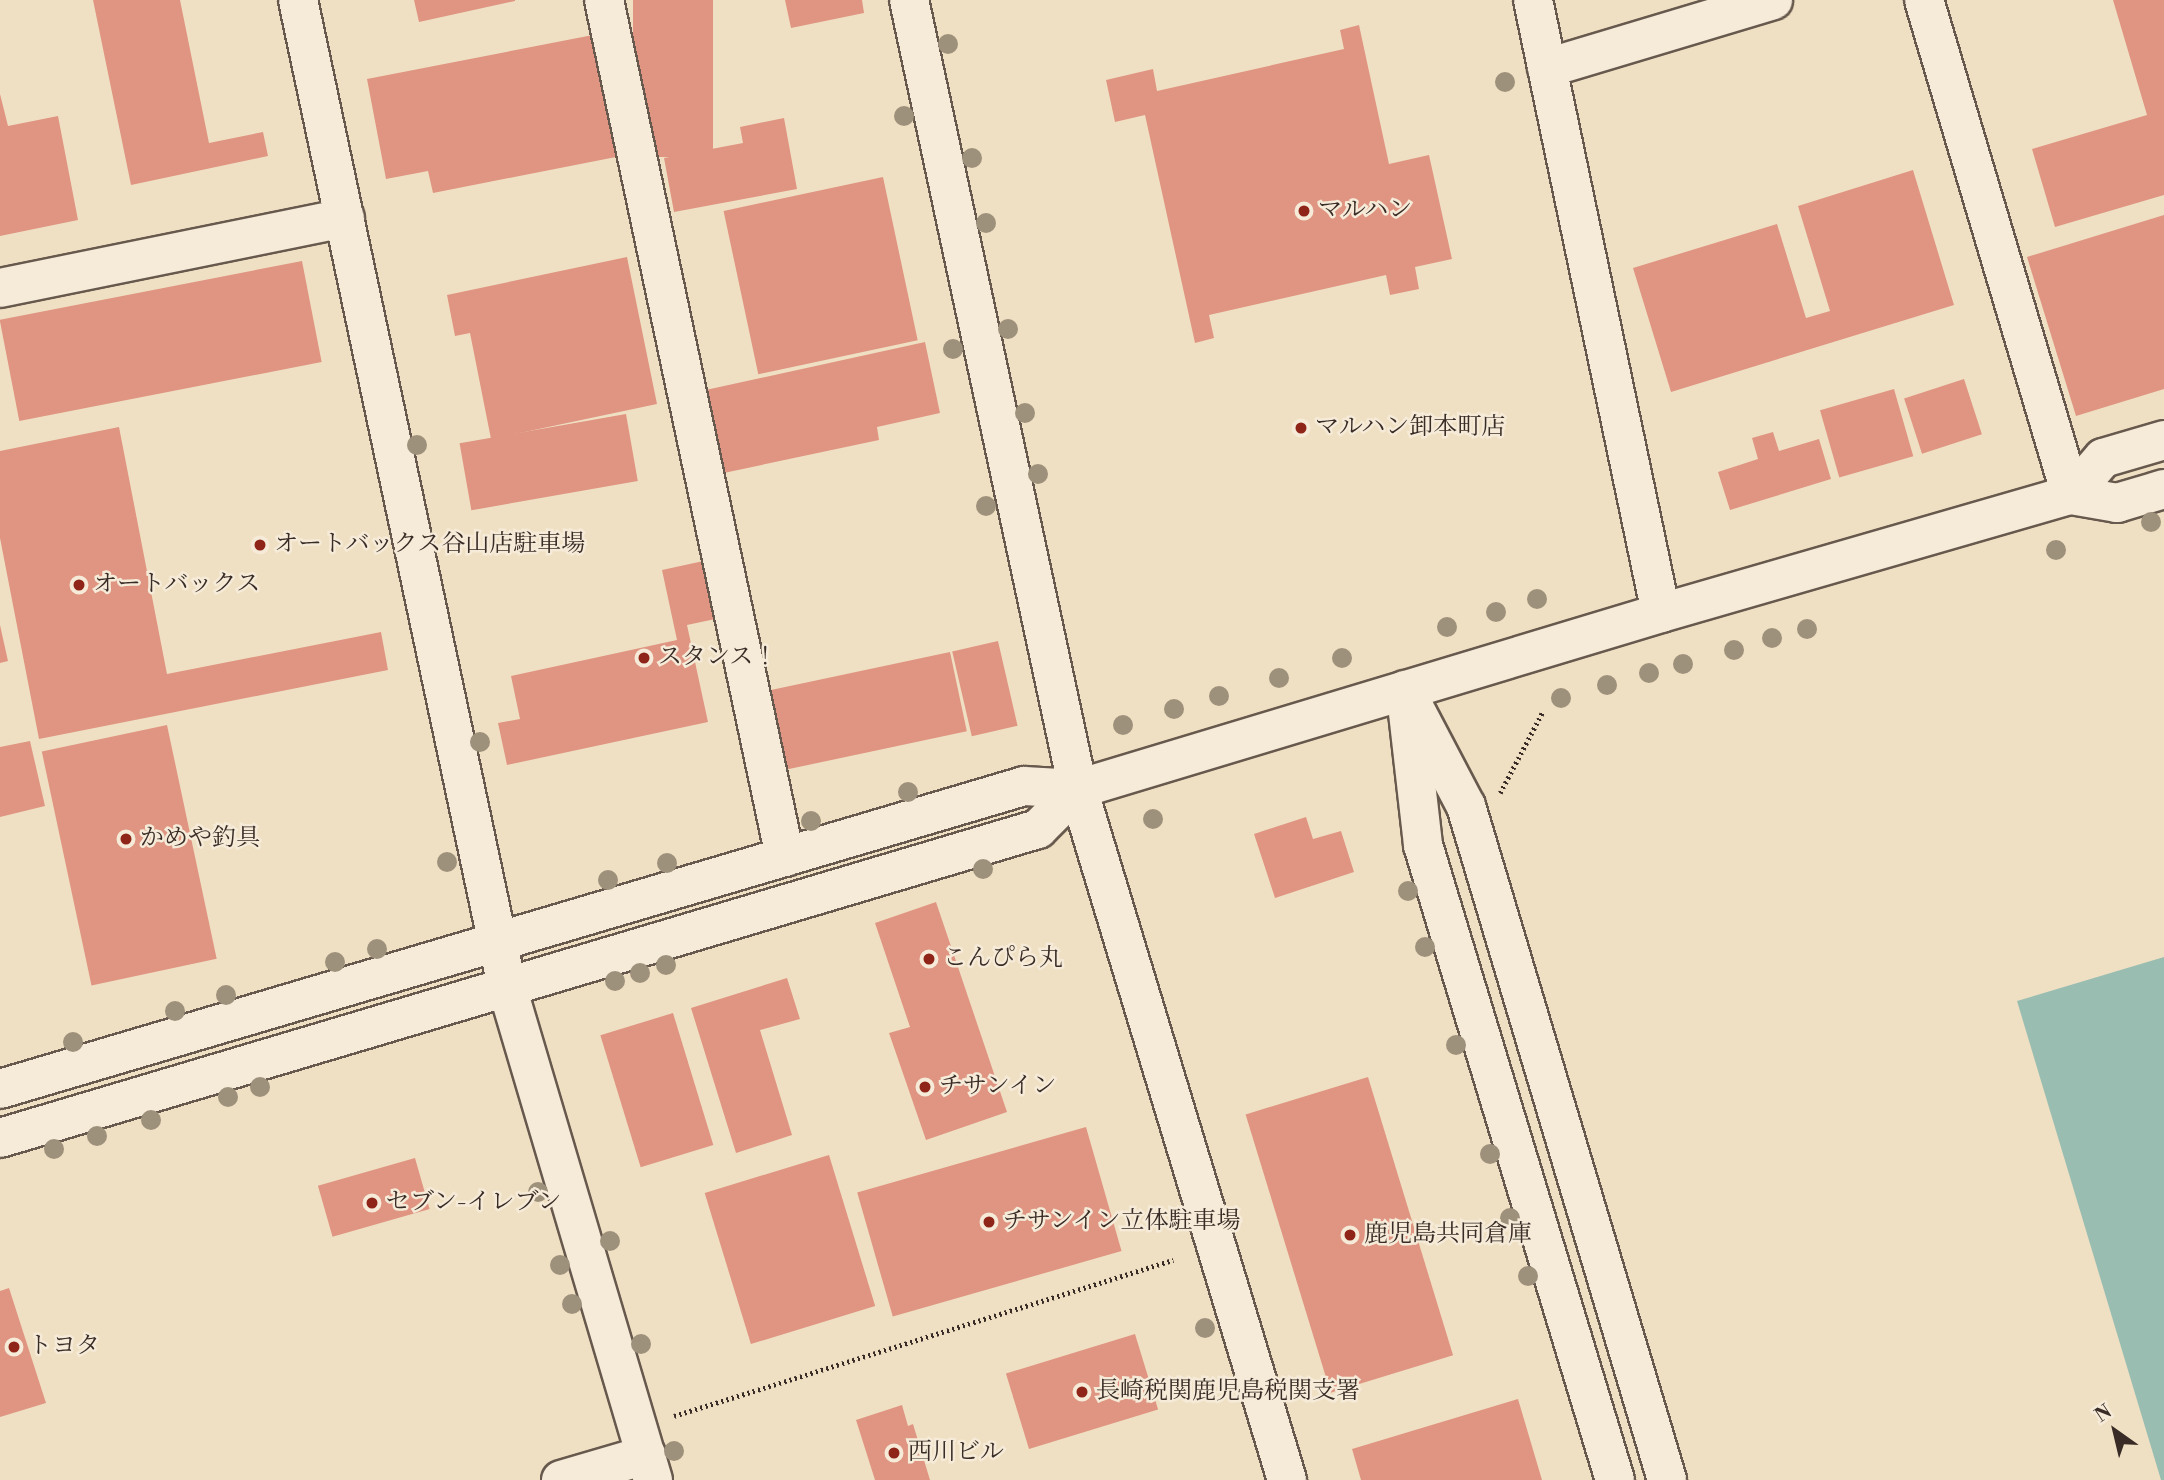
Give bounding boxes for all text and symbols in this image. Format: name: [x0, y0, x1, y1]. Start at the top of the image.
place label: マルハン: [1318, 197, 1414, 225]
marker: マルハン: [1296, 203, 1312, 219]
place label: マルハン卸本町店: [1315, 414, 1507, 442]
marker: マルハン卸本町店: [1293, 420, 1309, 436]
place label: オートバックス谷山店駐車場: [274, 531, 586, 559]
marker: オートバックス谷山店駐車場: [252, 537, 268, 553]
place label: オートバックス: [93, 571, 261, 599]
marker: オートバックス: [71, 577, 87, 593]
place label: スタンス！: [658, 644, 778, 672]
marker: スタンス！: [636, 650, 652, 666]
place label: かめや釣具: [140, 825, 260, 853]
marker: かめや釣具: [118, 831, 134, 847]
place label: こんぴら丸: [943, 945, 1063, 973]
marker: こんぴら丸: [921, 951, 937, 967]
place label: チサンイン: [939, 1073, 1059, 1101]
marker: チサンイン: [917, 1079, 933, 1095]
place label: セブン-イレブン: [386, 1189, 563, 1217]
marker: セブン-イレブン: [364, 1195, 380, 1211]
place label: チサンイン立体駐車場: [1003, 1208, 1243, 1236]
marker: チサンイン立体駐車場: [981, 1214, 997, 1230]
place label: 鹿児島共同倉庫: [1364, 1221, 1532, 1249]
marker: 鹿児島共同倉庫: [1342, 1227, 1358, 1243]
place label: トヨタ: [28, 1333, 100, 1361]
marker: トヨタ: [6, 1339, 22, 1355]
place label: 長崎税関鹿児島税関支署: [1096, 1378, 1360, 1406]
marker: 長崎税関鹿児島税関支署: [1074, 1384, 1090, 1400]
north arrow: [2080, 1396, 2150, 1466]
text: N: [2090, 1399, 2116, 1428]
place label: 西川ビル: [908, 1439, 1004, 1467]
marker: 西川ビル: [886, 1445, 902, 1461]

